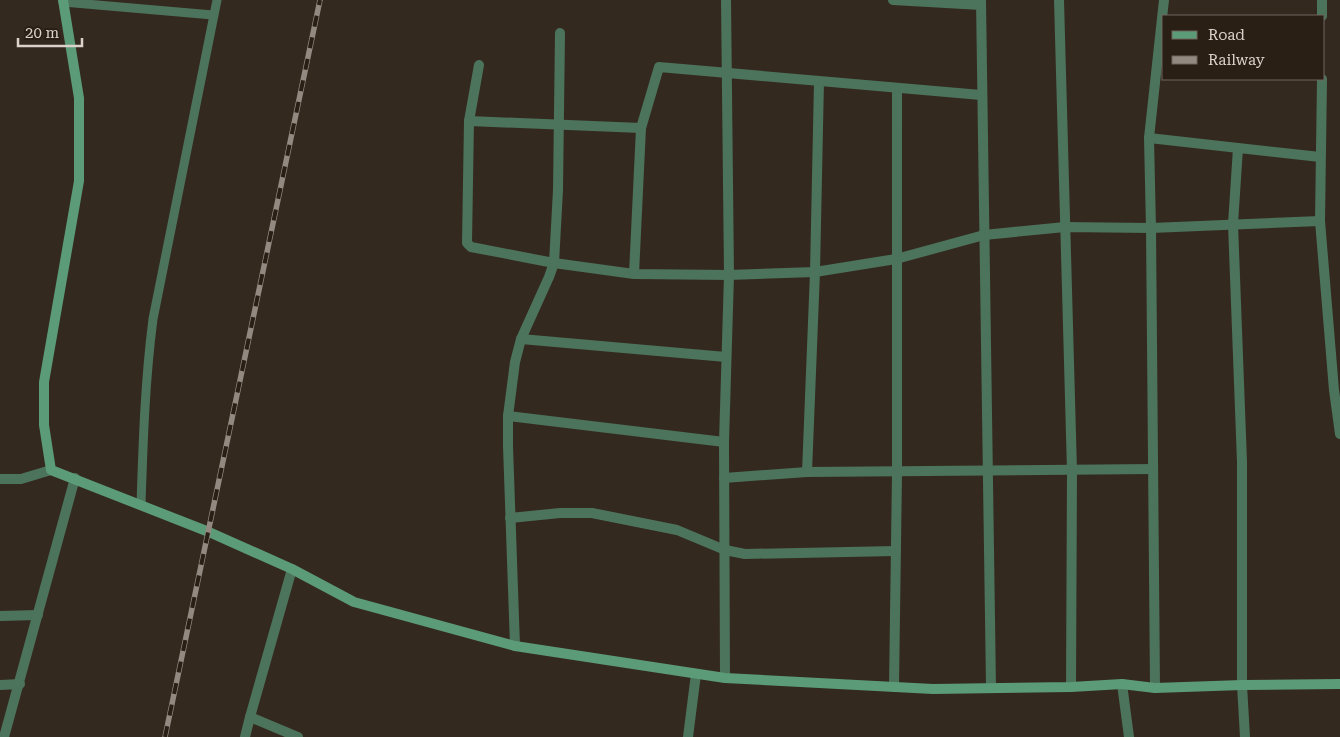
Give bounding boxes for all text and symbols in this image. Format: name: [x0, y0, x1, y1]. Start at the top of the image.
scale bar: [18, 15, 81, 47]
legend: [1162, 15, 1325, 80]
text: 20 m: [25, 24, 60, 42]
text: Road: [1208, 26, 1245, 44]
text: Railway: [1208, 51, 1265, 69]

